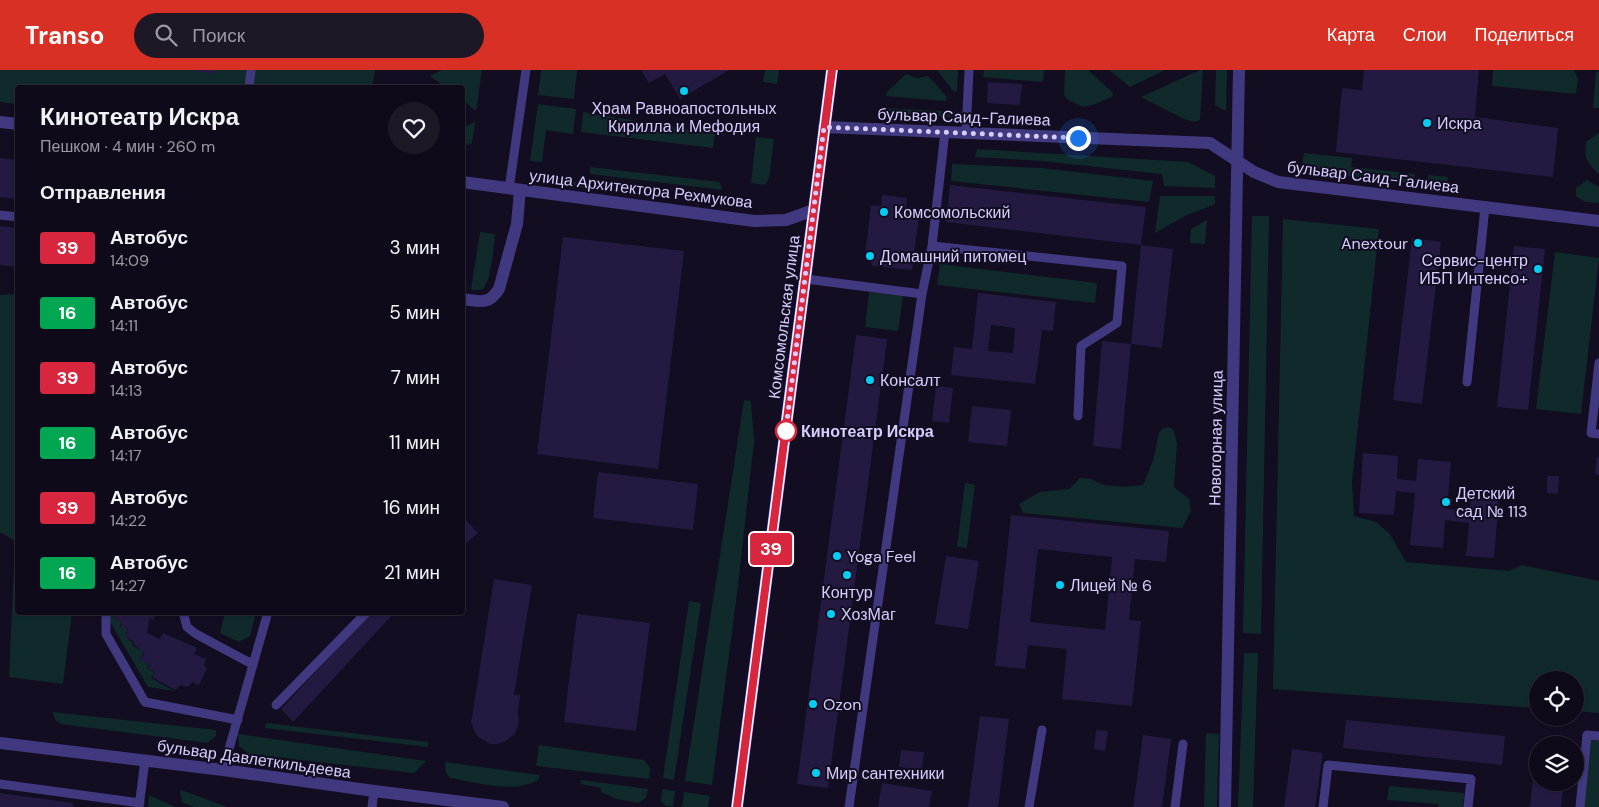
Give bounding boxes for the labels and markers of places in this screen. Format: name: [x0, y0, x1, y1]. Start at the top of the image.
marker: Храм Равноапостольных Кирилла и Мефодия: [678, 85, 690, 97]
place label: Храм Равноапостольных Кирилла и Мефодия: [591, 98, 777, 137]
place label: Искра: [1437, 113, 1481, 134]
marker: Искра: [1421, 117, 1433, 129]
place label: Комсомольский: [894, 202, 1010, 223]
marker: Комсомольский: [878, 206, 890, 218]
place label: Anextour: [1341, 233, 1408, 254]
marker: Anextour: [1412, 237, 1424, 249]
place label: Домашний питомец: [880, 246, 1026, 267]
marker: Домашний питомец: [864, 250, 876, 262]
place label: Сервис-центр ИБП Интенсо+: [1419, 250, 1528, 289]
marker: Сервис-центр ИБП Интенсо+: [1532, 263, 1544, 275]
place label: Консалт: [880, 370, 941, 391]
marker: Консалт: [864, 374, 876, 386]
marker: Кинотеатр Искра: [775, 420, 797, 442]
place label: Кинотеатр Искра: [801, 421, 934, 442]
place label: Детский сад № 113: [1456, 483, 1527, 522]
marker: Детский сад № 113: [1440, 496, 1452, 508]
place label: Yoga Feel: [847, 546, 916, 567]
marker: Yoga Feel: [831, 550, 843, 562]
marker: Контур: [841, 569, 853, 581]
place label: Лицей № 6: [1070, 575, 1152, 596]
marker: Лицей № 6: [1054, 579, 1066, 591]
place label: Контур: [821, 582, 873, 603]
place label: ХозМаг: [841, 604, 896, 625]
marker: ХозМаг: [825, 608, 837, 620]
place label: Ozon: [823, 694, 861, 715]
marker: Ozon: [807, 698, 819, 710]
place label: Мир сантехники: [826, 763, 945, 784]
marker: Мир сантехники: [810, 767, 822, 779]

